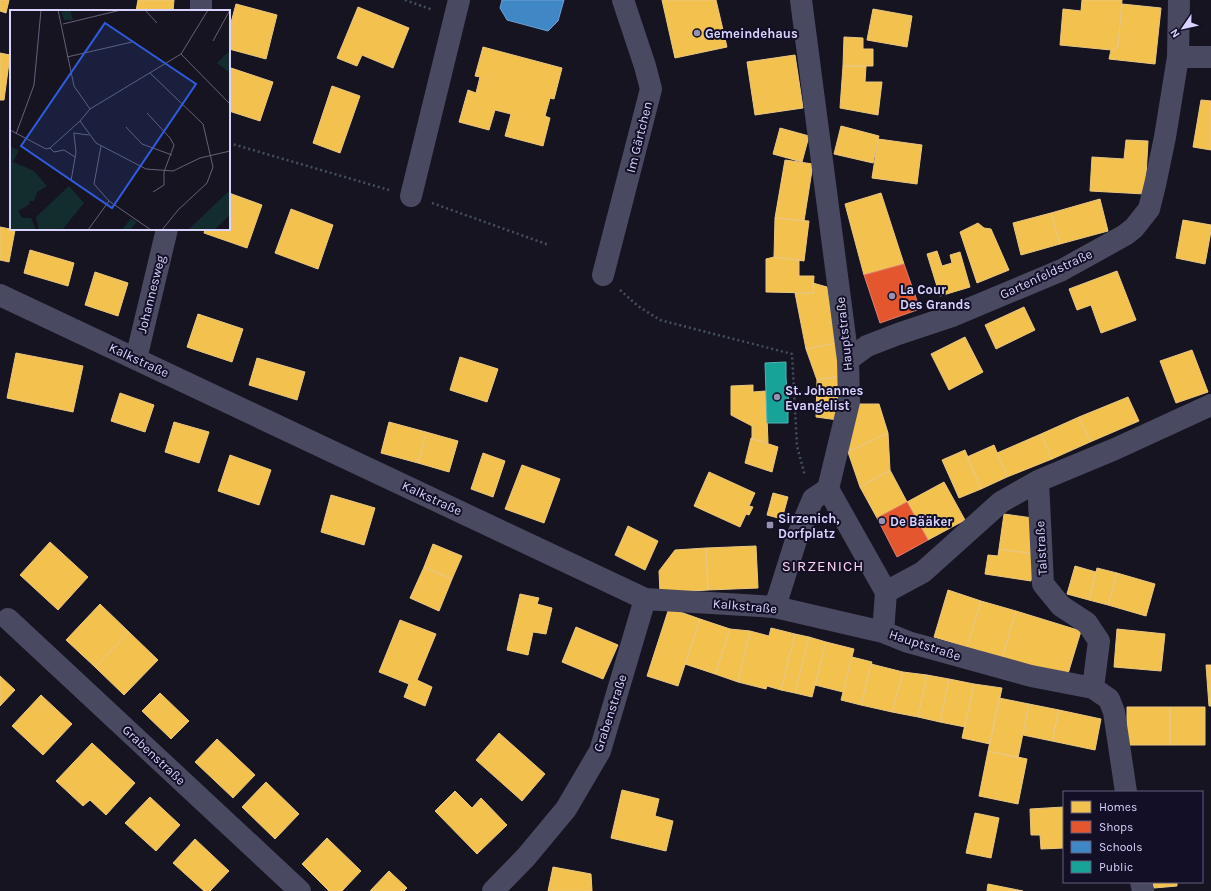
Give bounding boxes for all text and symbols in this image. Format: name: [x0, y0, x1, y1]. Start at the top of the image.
north arrow: [1163, 8, 1203, 48]
inset map: [10, 10, 230, 230]
place label: Gemeindehaus: [705, 26, 798, 41]
text: N: [1168, 26, 1183, 40]
marker: Gemeindehaus: [692, 28, 702, 38]
street label: Im Gärtchen: [623, 100, 655, 174]
street label: Gartenfeldstraße: [997, 246, 1095, 302]
street label: Johannesweg: [134, 253, 168, 335]
place label: La Cour Des Grands: [900, 282, 971, 312]
marker: La Cour Des Grands: [887, 291, 897, 301]
street label: Hauptstraße: [833, 296, 855, 372]
street label: Kalkstraße: [107, 340, 172, 381]
place label: St. Johannes Evangelist: [785, 383, 863, 413]
marker: St. Johannes Evangelist: [772, 392, 782, 402]
street label: Kalkstraße: [400, 478, 465, 519]
place label: Sirzenich, Dorfplatz: [778, 511, 840, 541]
place label: De Bääker: [890, 514, 953, 529]
marker: De Bääker: [877, 516, 887, 526]
marker: Sirzenich, Dorfplatz: [765, 520, 775, 530]
street label: Talstraße: [1032, 520, 1050, 576]
district label: SIRZENICH: [782, 557, 864, 575]
street label: Kalkstraße: [712, 596, 778, 616]
street label: Hauptstraße: [887, 626, 963, 664]
street label: Grabenstraße: [590, 672, 630, 754]
street label: Grabenstraße: [119, 722, 189, 788]
legend: [1063, 791, 1203, 883]
text: Homes: [1099, 800, 1137, 814]
text: Shops: [1099, 820, 1133, 834]
text: Schools: [1099, 840, 1142, 854]
text: Public: [1099, 860, 1133, 874]

